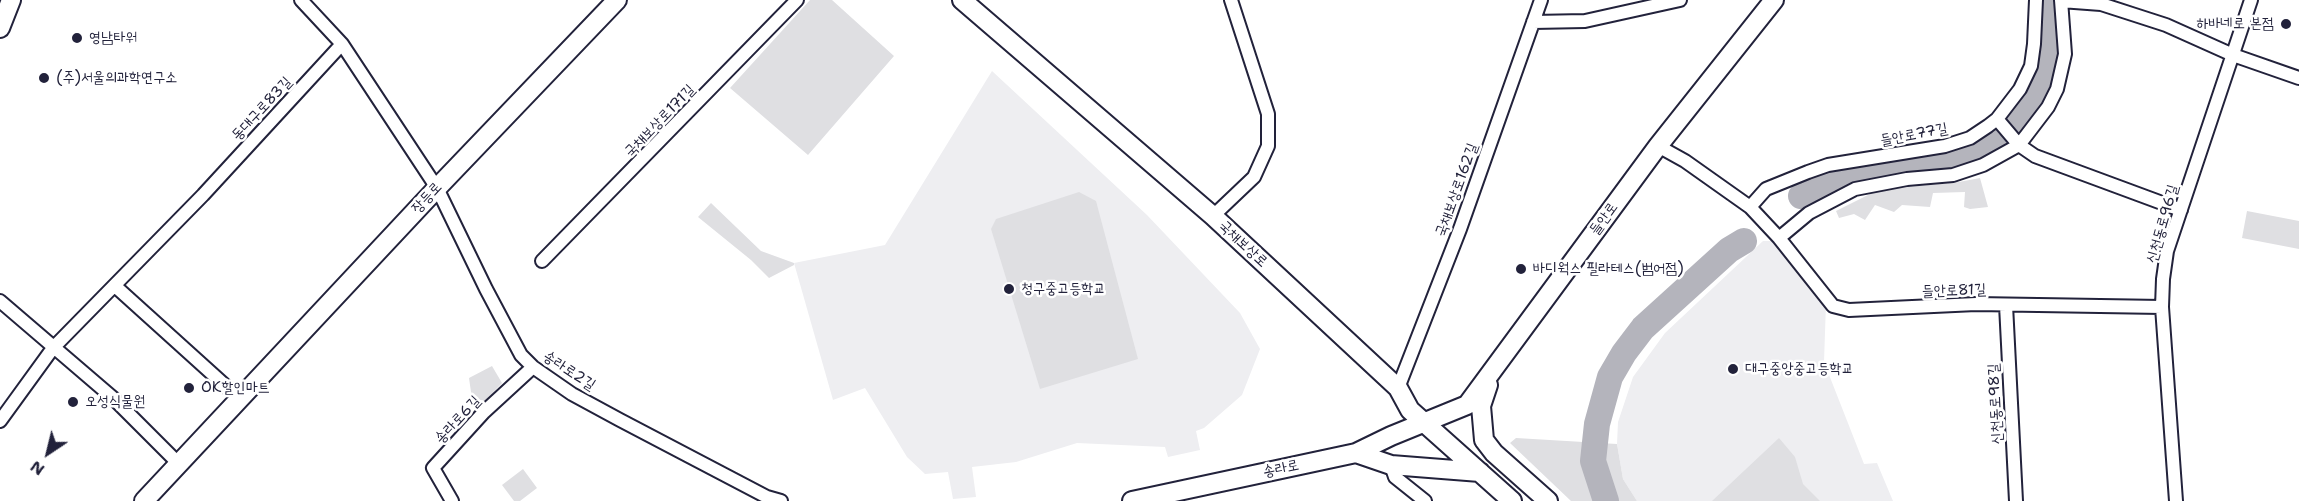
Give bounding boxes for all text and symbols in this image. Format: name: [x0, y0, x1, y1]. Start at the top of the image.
place label: 하바네로 본점: [2196, 15, 2274, 33]
marker: 하바네로 본점: [2279, 17, 2293, 31]
place label: 영남타워: [89, 29, 137, 47]
marker: 영남타워: [70, 31, 84, 45]
place label: (주)서울의과학연구소: [56, 69, 177, 87]
marker: (주)서울의과학연구소: [37, 71, 51, 85]
street label: 동대구로83길: [228, 73, 296, 145]
street label: 국채보상로171길: [621, 81, 699, 161]
street label: 들안로77길: [1879, 120, 1949, 150]
street label: 국채보상로162길: [1432, 141, 1482, 239]
street label: 장등로: [408, 179, 446, 217]
street label: 신천동로96길: [2143, 183, 2183, 265]
street label: 들안로: [1586, 199, 1622, 239]
street label: 국채보상로: [1215, 217, 1271, 271]
place label: 바디웍스 필라테스(범어점): [1533, 260, 1684, 278]
marker: 바디웍스 필라테스(범어점): [1514, 262, 1528, 276]
place label: 청구중고등학교: [1021, 280, 1105, 298]
street label: 들안로81길: [1921, 281, 1987, 301]
marker: 청구중고등학교: [1002, 282, 1016, 296]
street label: 송라로2길: [539, 347, 599, 395]
place label: 대구중앙중고등학교: [1745, 360, 1854, 378]
marker: 대구중앙중고등학교: [1726, 362, 1740, 376]
street label: 신천동로98길: [1985, 363, 2007, 445]
place label: OK할인마트: [201, 379, 270, 397]
marker: OK할인마트: [182, 381, 196, 395]
street label: 송라로6길: [431, 392, 485, 448]
place label: 오성식물원: [85, 393, 145, 411]
marker: 오성식물원: [66, 395, 80, 409]
north arrow: [18, 423, 78, 483]
text: N: [26, 456, 49, 480]
street label: 송라로: [1261, 456, 1301, 482]

